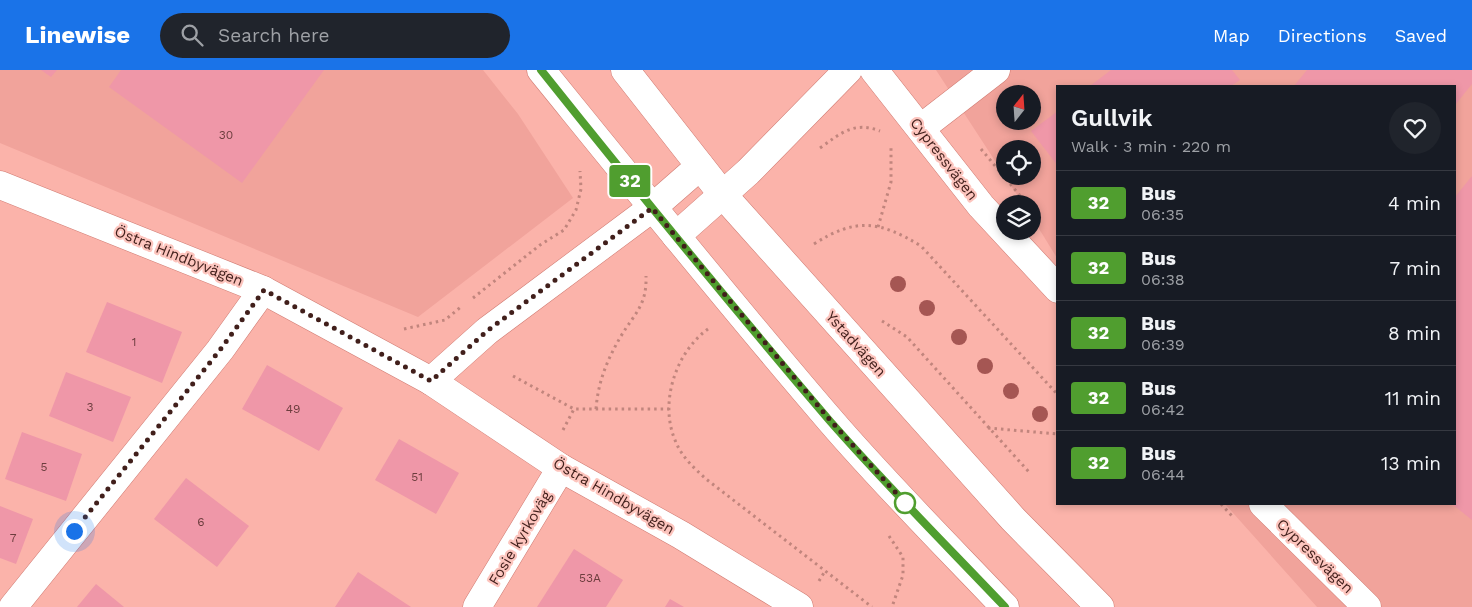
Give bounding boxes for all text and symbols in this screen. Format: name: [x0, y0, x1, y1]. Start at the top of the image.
search box: [160, 13, 510, 58]
text: Linewise: [25, 21, 130, 49]
icon: search: [178, 21, 206, 49]
text: Search here: [218, 24, 329, 47]
text: Map: [1213, 25, 1250, 46]
text: Directions: [1278, 25, 1367, 46]
text: Saved: [1395, 25, 1447, 46]
north arrow: [996, 85, 1041, 130]
map controls: [996, 85, 1041, 240]
button: heart: [1389, 102, 1441, 154]
text: Gullvik: [1071, 104, 1152, 132]
street label: Cypressvägen: [906, 114, 982, 204]
house number: 30: [219, 128, 233, 142]
text: Walk · 3 min · 220 m: [1071, 137, 1231, 156]
button: locate: [996, 140, 1041, 185]
line badge: 32: [608, 165, 652, 197]
text: 32: [619, 170, 641, 191]
text: Bus: [1141, 182, 1176, 205]
text: 32: [1088, 192, 1109, 213]
text: 4 min: [1388, 192, 1441, 215]
button: layers: [996, 195, 1041, 240]
text: 06:35: [1141, 205, 1184, 224]
street label: Östra Hindbyvägen: [112, 222, 246, 290]
text: Bus: [1141, 247, 1176, 270]
text: 32: [1088, 257, 1109, 278]
text: 7 min: [1390, 257, 1441, 280]
text: 06:38: [1141, 270, 1185, 289]
street label: Ystadvägen: [822, 308, 890, 380]
text: Bus: [1141, 312, 1176, 335]
text: 32: [1088, 322, 1109, 343]
text: 8 min: [1388, 322, 1441, 345]
house number: 1: [132, 335, 136, 349]
text: 06:39: [1141, 335, 1185, 354]
text: Bus: [1141, 377, 1176, 400]
text: 32: [1088, 387, 1109, 408]
text: 11 min: [1385, 387, 1441, 410]
house number: 3: [87, 400, 94, 414]
text: 06:42: [1141, 400, 1185, 419]
house number: 49: [286, 402, 300, 416]
text: Bus: [1141, 442, 1176, 465]
text: 32: [1088, 452, 1109, 473]
text: 13 min: [1381, 452, 1441, 475]
street label: Östra Hindbyvägen: [550, 454, 678, 538]
house number: 5: [41, 460, 48, 474]
text: 06:44: [1141, 465, 1185, 484]
house number: 51: [411, 470, 423, 484]
street label: Fosie kyrkoväg: [485, 488, 555, 588]
unlabelled marker: [894, 492, 916, 514]
house number: 6: [197, 515, 205, 529]
street label: Cypressvägen: [1273, 515, 1357, 597]
your location: [62, 519, 87, 544]
house number: 7: [10, 531, 17, 545]
house number: 53A: [579, 571, 601, 585]

